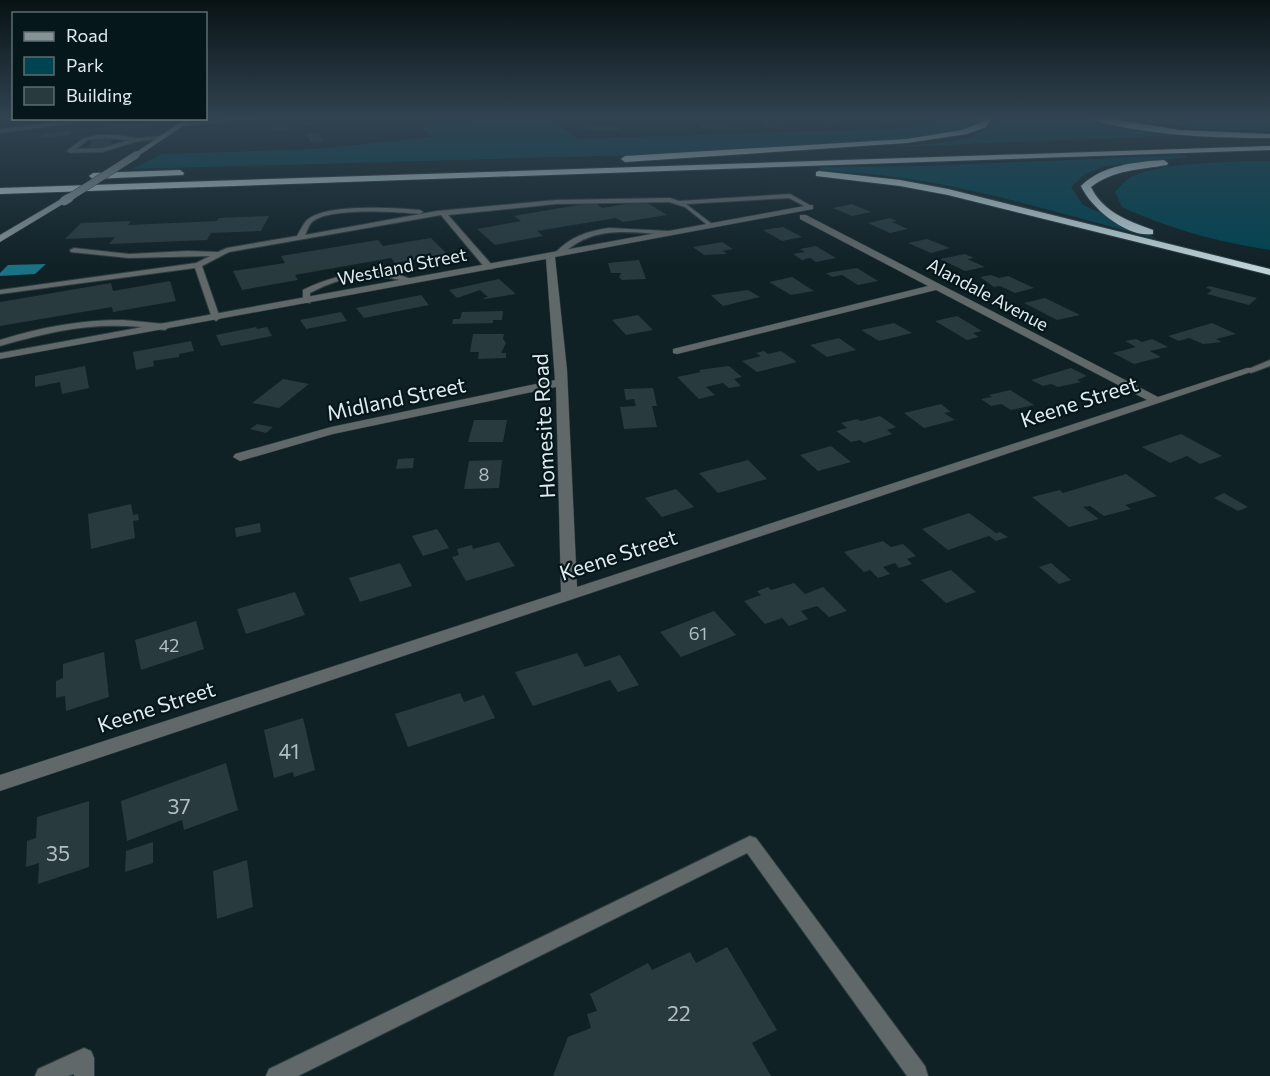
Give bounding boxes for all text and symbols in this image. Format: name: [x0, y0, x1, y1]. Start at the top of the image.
legend: [12, 12, 207, 120]
text: Road: [66, 24, 108, 46]
text: Park: [66, 54, 104, 76]
text: Building: [66, 84, 132, 106]
street label: Westland Street: [336, 243, 468, 289]
street label: Alandale Avenue: [924, 253, 1052, 335]
street label: Homesite Road: [527, 353, 559, 499]
street label: Keene Street: [1017, 370, 1141, 432]
street label: Midland Street: [324, 371, 468, 425]
house number: 8: [479, 463, 490, 485]
street label: Keene Street: [556, 523, 680, 585]
house number: 61: [689, 622, 707, 644]
house number: 42: [159, 634, 179, 656]
street label: Keene Street: [94, 675, 218, 737]
house number: 41: [279, 738, 299, 763]
house number: 37: [168, 793, 190, 818]
house number: 35: [46, 840, 70, 865]
house number: 22: [667, 1000, 691, 1025]

